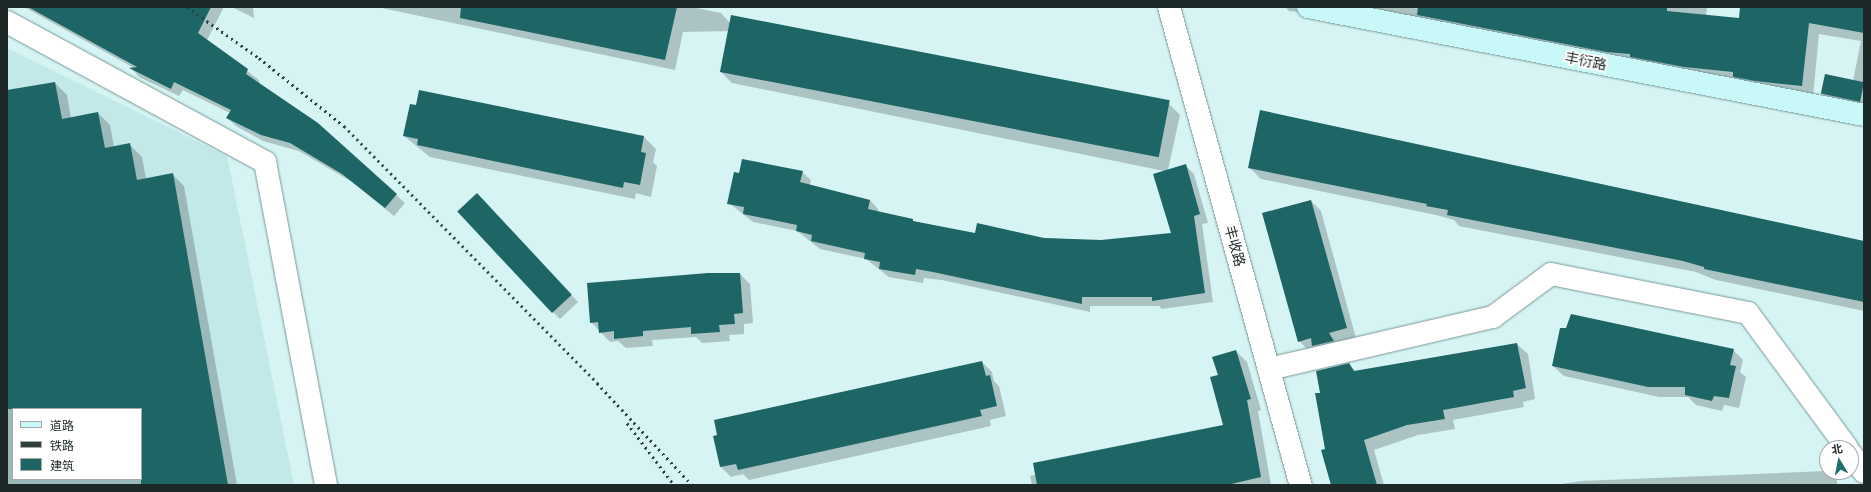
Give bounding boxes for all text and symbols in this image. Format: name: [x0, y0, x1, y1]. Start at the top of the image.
street label: 丰衍路: [1564, 49, 1608, 73]
street label: 丰收路: [1221, 224, 1249, 268]
legend: [12, 408, 142, 480]
text: 道路: [50, 419, 74, 433]
text: 铁路: [50, 439, 74, 453]
north arrow: [1819, 440, 1859, 480]
text: 北: [1831, 442, 1844, 456]
text: 建筑: [50, 459, 74, 473]

